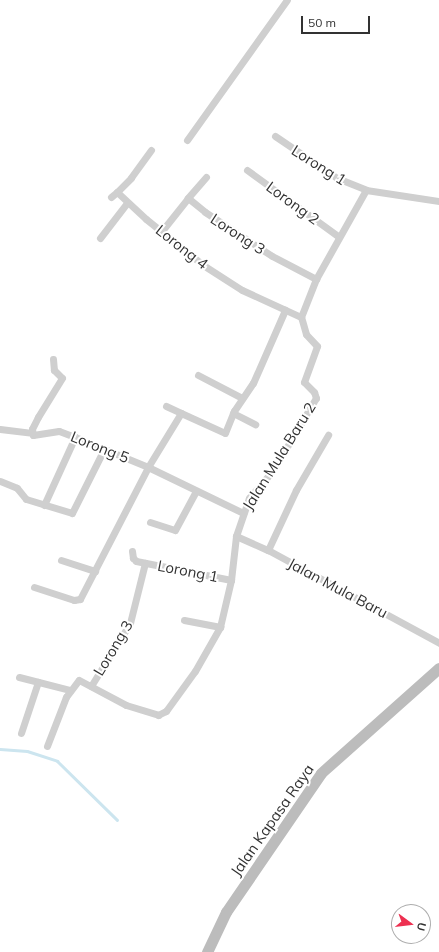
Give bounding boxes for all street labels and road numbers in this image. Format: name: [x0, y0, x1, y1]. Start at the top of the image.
street label: Lorong 1: [288, 141, 350, 189]
street label: Lorong 2: [263, 178, 323, 228]
street label: Lorong 3: [207, 210, 269, 258]
street label: Lorong 4: [152, 221, 212, 273]
street label: Jalan Mula Baru 2: [239, 399, 319, 513]
street label: Lorong 5: [68, 427, 132, 467]
street label: Jalan Mula Baru: [285, 554, 391, 622]
street label: Lorong 1: [156, 556, 220, 586]
street label: Lorong 3: [89, 617, 137, 679]
street label: Jalan Kapasa Raya: [227, 761, 317, 879]

